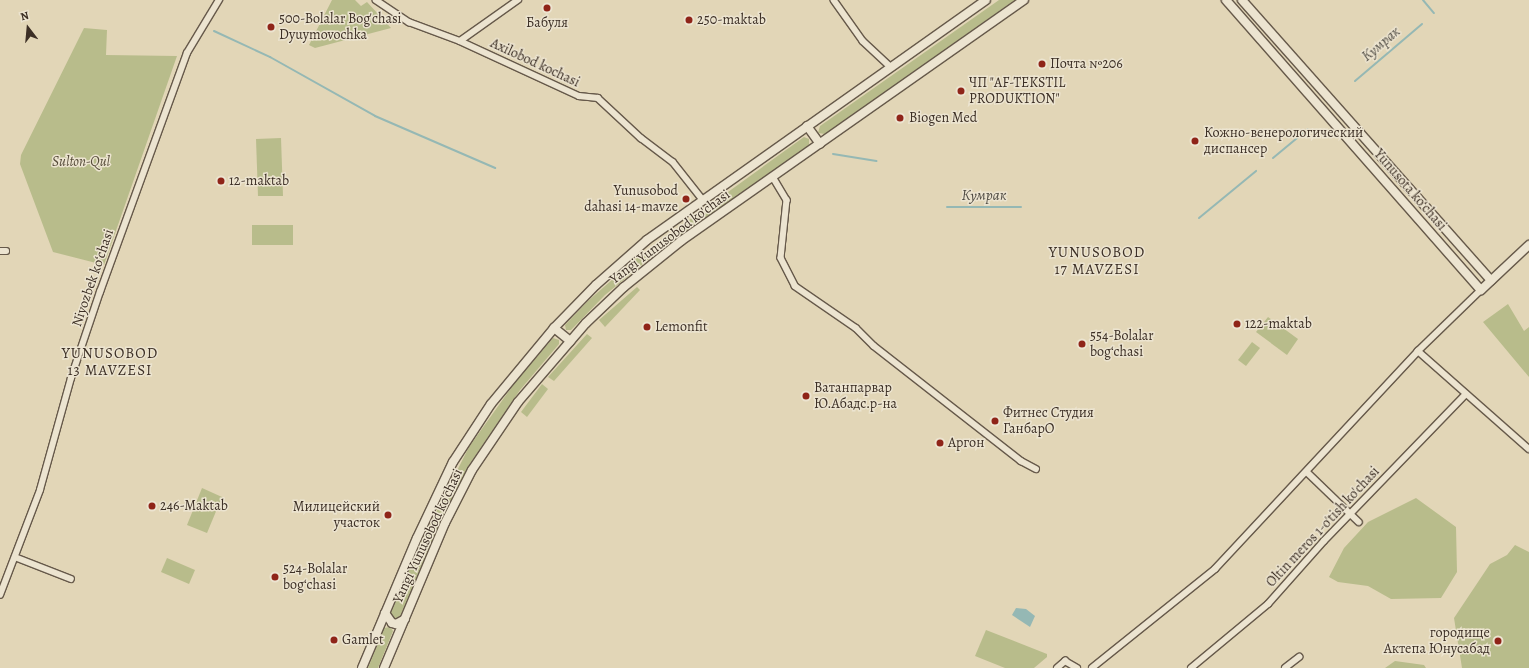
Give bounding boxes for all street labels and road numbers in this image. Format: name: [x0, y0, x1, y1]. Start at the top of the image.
street label: Axilobod kochasi: [488, 35, 582, 91]
street label: Yunusota koʻchasi: [1370, 146, 1450, 234]
street label: Yangi Yunusobod ko'chasi: [607, 186, 733, 288]
street label: Niyozbek koʻchasi: [68, 227, 118, 329]
street label: Oltin meros 1-o'tish ko'chasi: [1263, 463, 1383, 591]
street label: Yangi Yunusobod ko'chasi: [389, 466, 467, 606]

